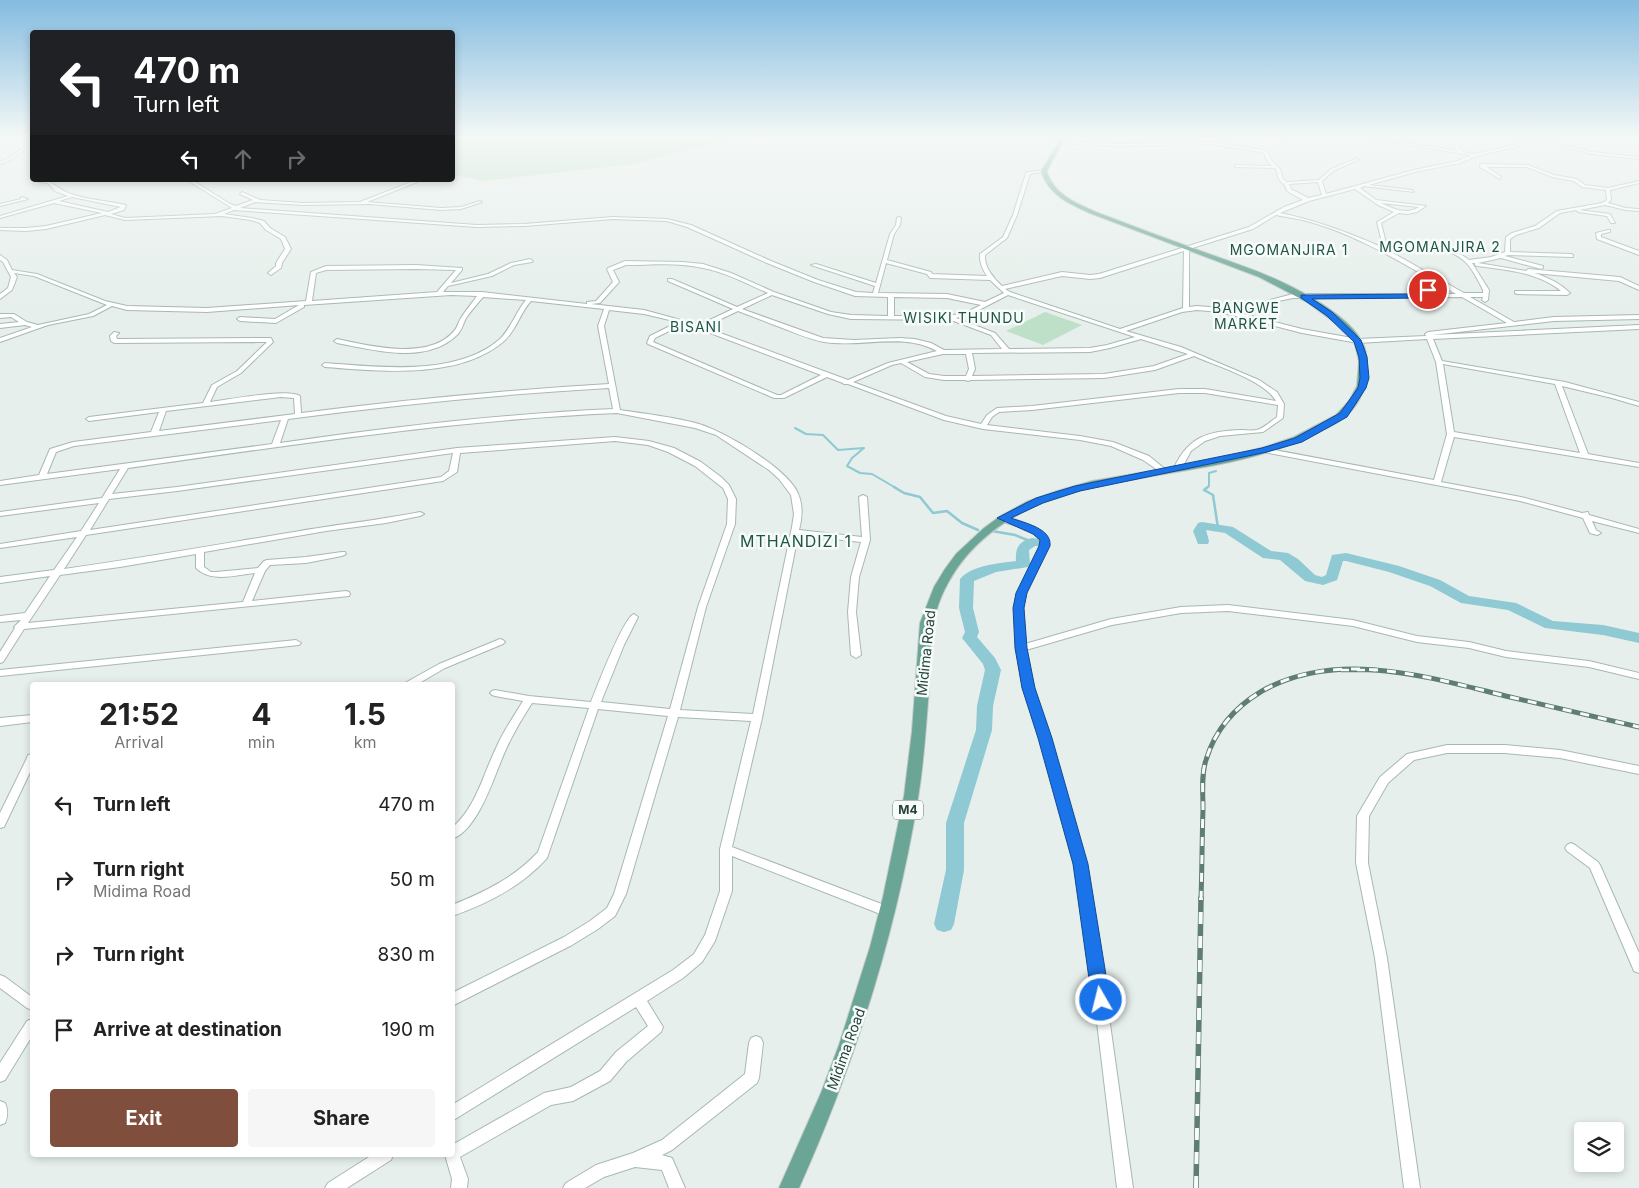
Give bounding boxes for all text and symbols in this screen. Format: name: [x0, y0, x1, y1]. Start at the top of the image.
text: 470 m: [133, 49, 240, 91]
icon: left: [50, 50, 115, 115]
text: Turn left: [133, 91, 219, 117]
icon: left: [176, 145, 204, 173]
icon: ahead: [229, 145, 257, 173]
icon: right: [282, 145, 310, 173]
district label: MGOMANJIRA 2: [1379, 238, 1501, 255]
district label: MGOMANJIRA 1: [1230, 241, 1348, 258]
pin: [1407, 269, 1449, 311]
icon: arrive: [1414, 276, 1442, 304]
district label: BANGWE MARKET: [1212, 299, 1280, 332]
district label: WISIKI THUNDU: [903, 309, 1025, 326]
district label: BISANI: [670, 318, 722, 335]
district label: MTHANDIZI 1: [740, 531, 852, 551]
street label: Midima Road: [913, 609, 938, 697]
text: 21:52: [99, 696, 179, 732]
text: 4: [251, 696, 272, 732]
text: 1.5: [344, 696, 386, 732]
text: Arrival: [114, 732, 164, 752]
text: min: [248, 732, 275, 752]
text: km: [354, 732, 376, 752]
icon: left: [50, 791, 78, 819]
text: Turn left: [93, 793, 171, 816]
text: 470 m: [378, 793, 435, 816]
road number: M4: [893, 800, 923, 820]
text: Turn right: [93, 858, 184, 881]
icon: right: [50, 866, 78, 894]
text: 50 m: [389, 868, 435, 891]
text: Midima Road: [93, 881, 191, 901]
icon: right: [50, 941, 78, 969]
text: Turn right: [93, 943, 184, 966]
text: 830 m: [378, 943, 435, 966]
position arrow: [1074, 973, 1126, 1025]
street label: Midima Road: [823, 1006, 868, 1092]
icon: arrive: [50, 1016, 78, 1044]
text: Arrive at destination: [93, 1018, 282, 1041]
text: 190 m: [382, 1018, 435, 1041]
button: Exit: [50, 1089, 238, 1147]
button: Share: [248, 1089, 435, 1147]
map controls: [1574, 1122, 1624, 1172]
button: layers: [1574, 1122, 1624, 1172]

